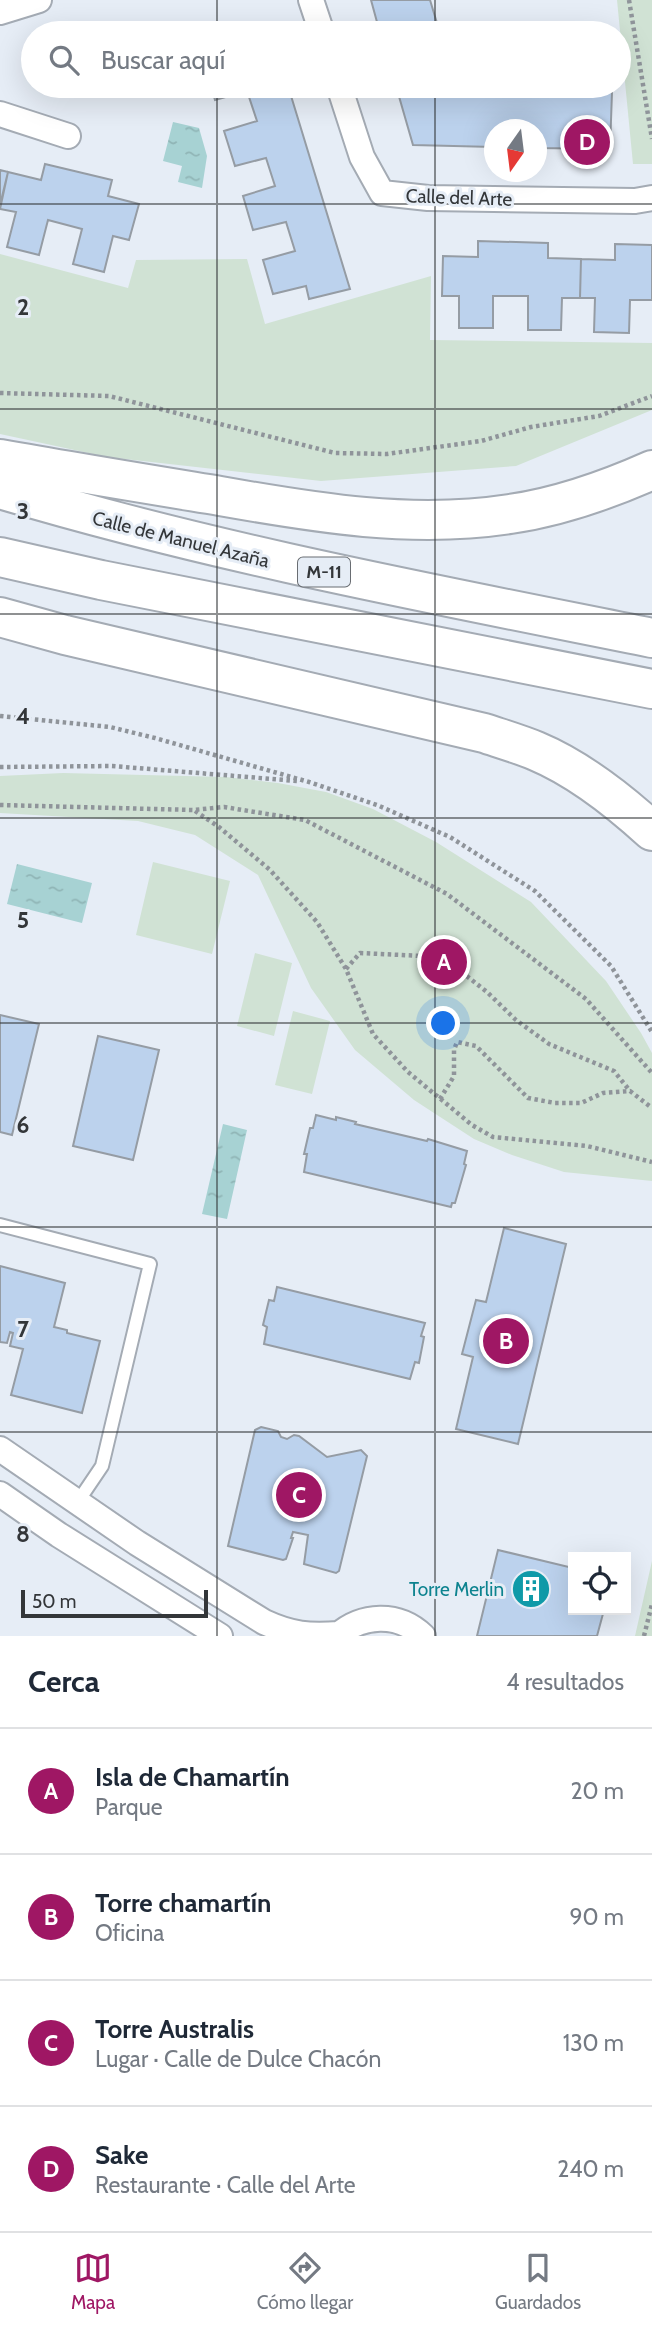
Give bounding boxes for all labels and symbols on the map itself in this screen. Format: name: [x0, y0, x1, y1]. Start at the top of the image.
pin: D: [564, 116, 610, 168]
north arrow: [484, 119, 547, 182]
street label: Calle del Arte: [405, 184, 513, 211]
text: 2: [17, 293, 29, 321]
text: 3: [17, 497, 29, 525]
street label: Calle de Manuel Azaña: [90, 506, 272, 573]
road number: M-11: [298, 558, 350, 586]
text: 4: [16, 702, 30, 730]
text: 5: [17, 906, 29, 934]
pin: A: [421, 936, 467, 988]
your location: [426, 1006, 460, 1040]
text: 6: [17, 1111, 29, 1139]
text: 7: [17, 1315, 29, 1343]
pin: B: [483, 1315, 529, 1367]
pin: C: [276, 1469, 322, 1521]
text: 8: [16, 1520, 30, 1548]
building icon: Torre Merlin: [510, 1568, 552, 1610]
place label: Torre Merlin: [409, 1578, 504, 1601]
scale bar: [21, 1587, 208, 1619]

